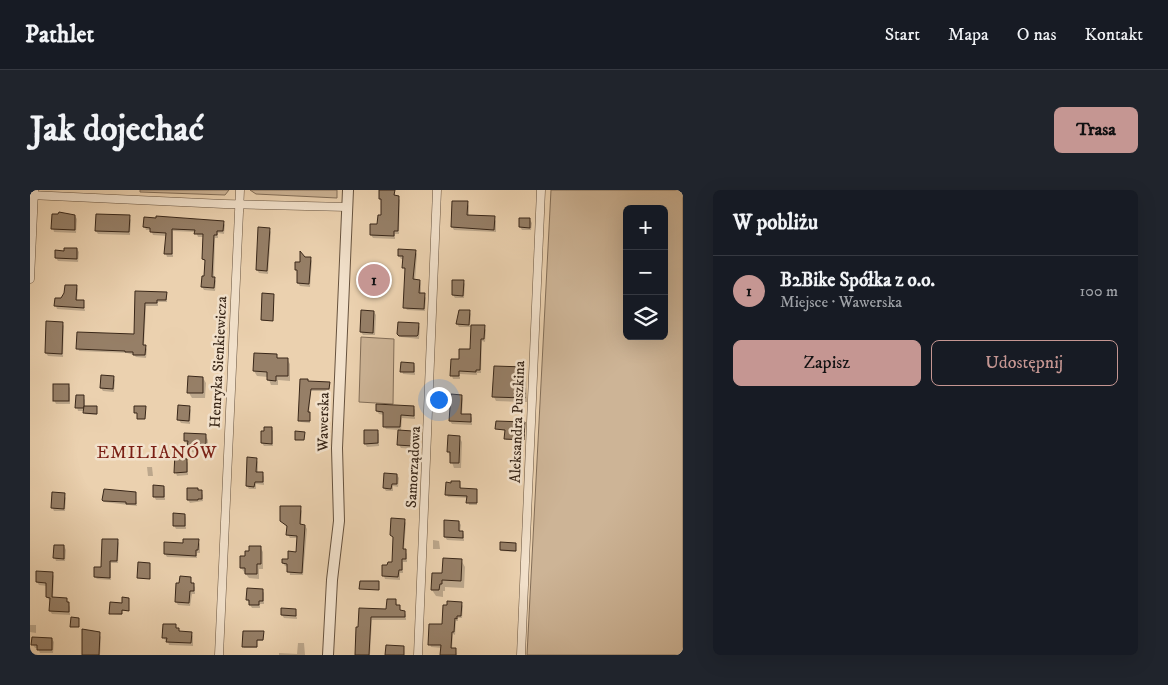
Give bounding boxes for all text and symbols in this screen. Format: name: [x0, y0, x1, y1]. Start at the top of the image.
text: Pathlet: [25, 20, 94, 50]
text: Start: [885, 24, 920, 46]
text: Mapa: [948, 24, 989, 46]
text: O nas: [1017, 24, 1056, 46]
text: Kontakt: [1084, 24, 1143, 46]
button: Trasa: [1054, 107, 1138, 153]
text: Jak dojechać: [30, 108, 204, 152]
map controls: [623, 205, 668, 340]
button: +: [623, 205, 668, 250]
text: W pobliżu: [733, 210, 818, 236]
button: −: [623, 250, 668, 295]
pin: 1: [358, 261, 390, 299]
text: B2Bike Spółka z o.o.: [780, 269, 935, 292]
text: 1: [746, 281, 752, 301]
text: 100 m: [1080, 281, 1118, 301]
text: Miejsce · Wawerska: [780, 292, 902, 312]
street label: Henryka Sienkiewicza: [206, 295, 231, 428]
button: layers: [623, 295, 668, 340]
button: Zapisz: [733, 340, 921, 386]
button: Udostępnij: [931, 340, 1118, 386]
street label: Aleksandra Puszkina: [506, 360, 529, 484]
your location: [426, 387, 452, 413]
street label: Wawerska: [313, 392, 334, 453]
street label: Samorządowa: [402, 425, 425, 508]
district label: EMILIANÓW: [96, 442, 218, 464]

